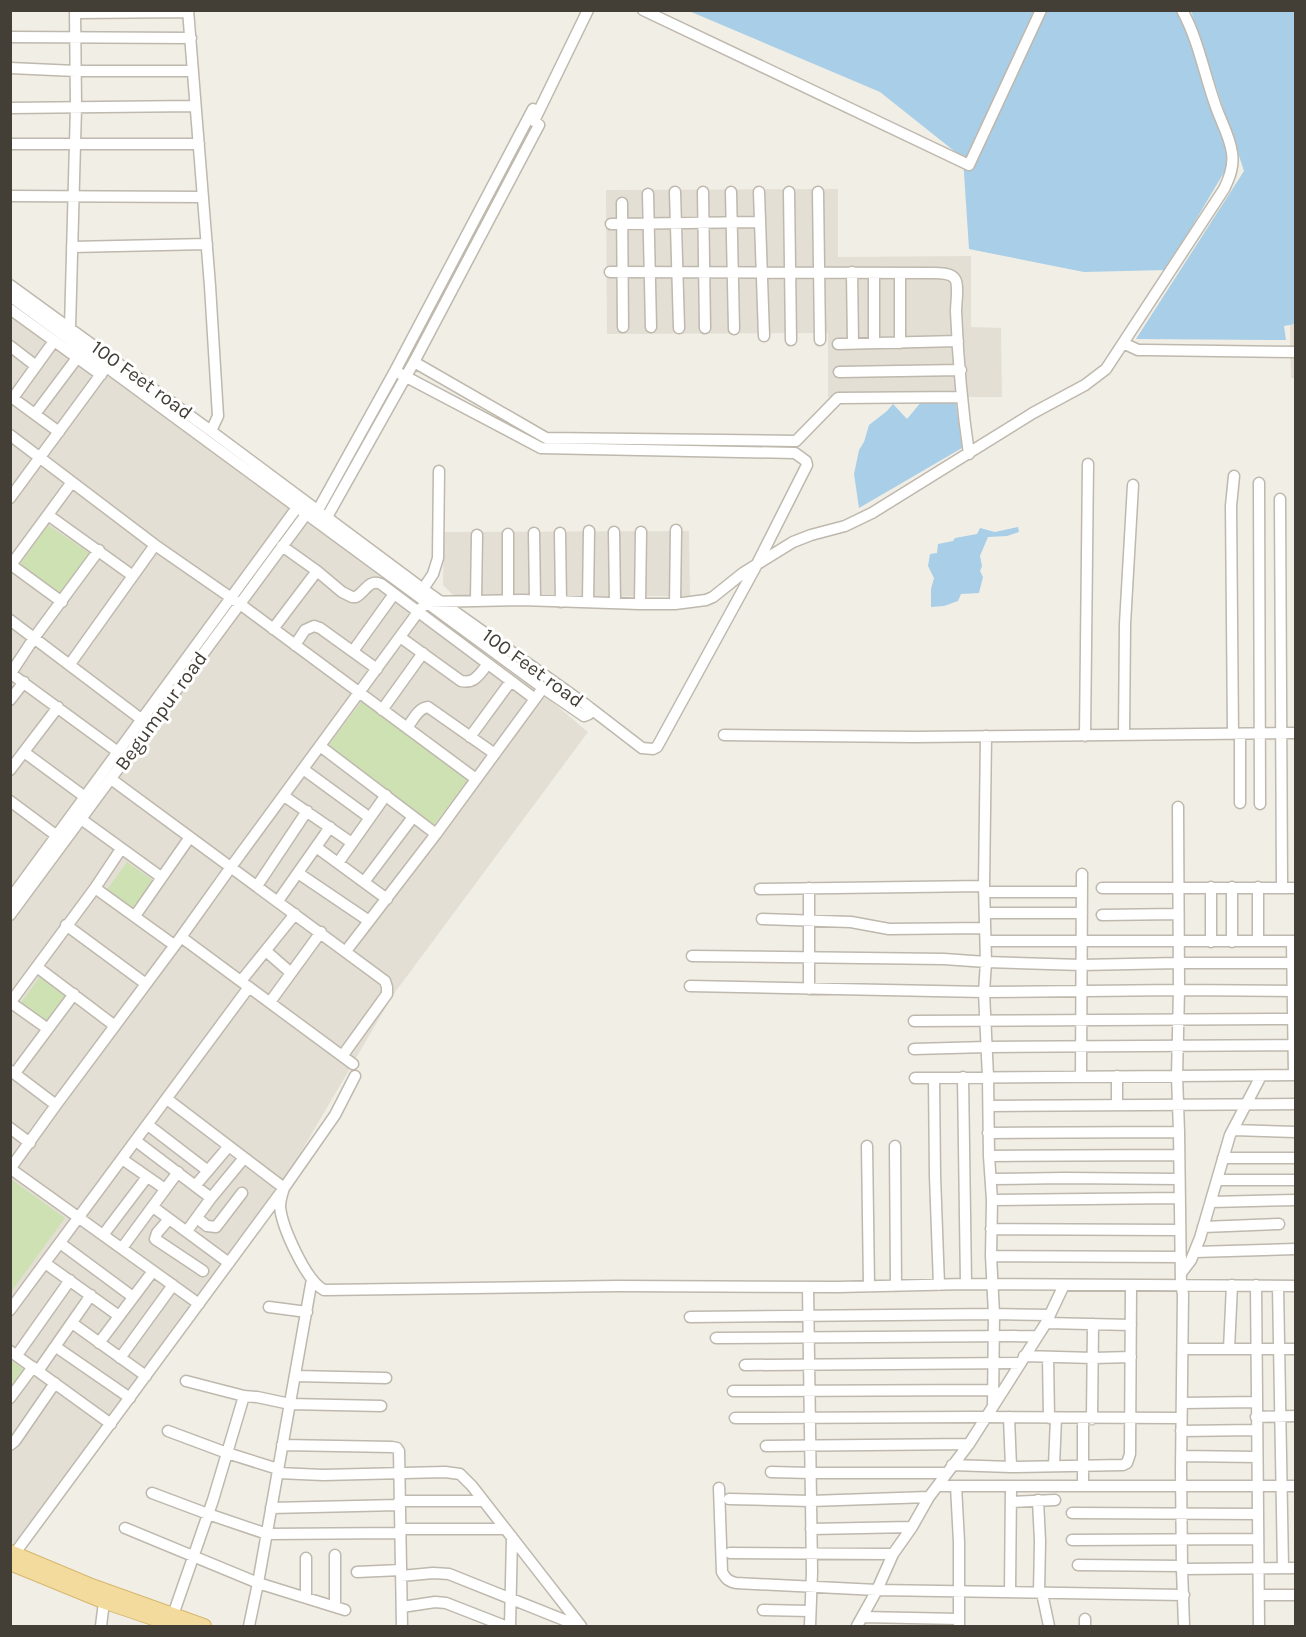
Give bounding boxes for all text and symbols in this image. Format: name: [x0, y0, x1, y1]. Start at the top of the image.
street label: 100 Feet road: [87, 336, 197, 424]
street label: 100 Feet road: [478, 624, 588, 712]
street label: Begumpur road: [110, 647, 212, 775]

